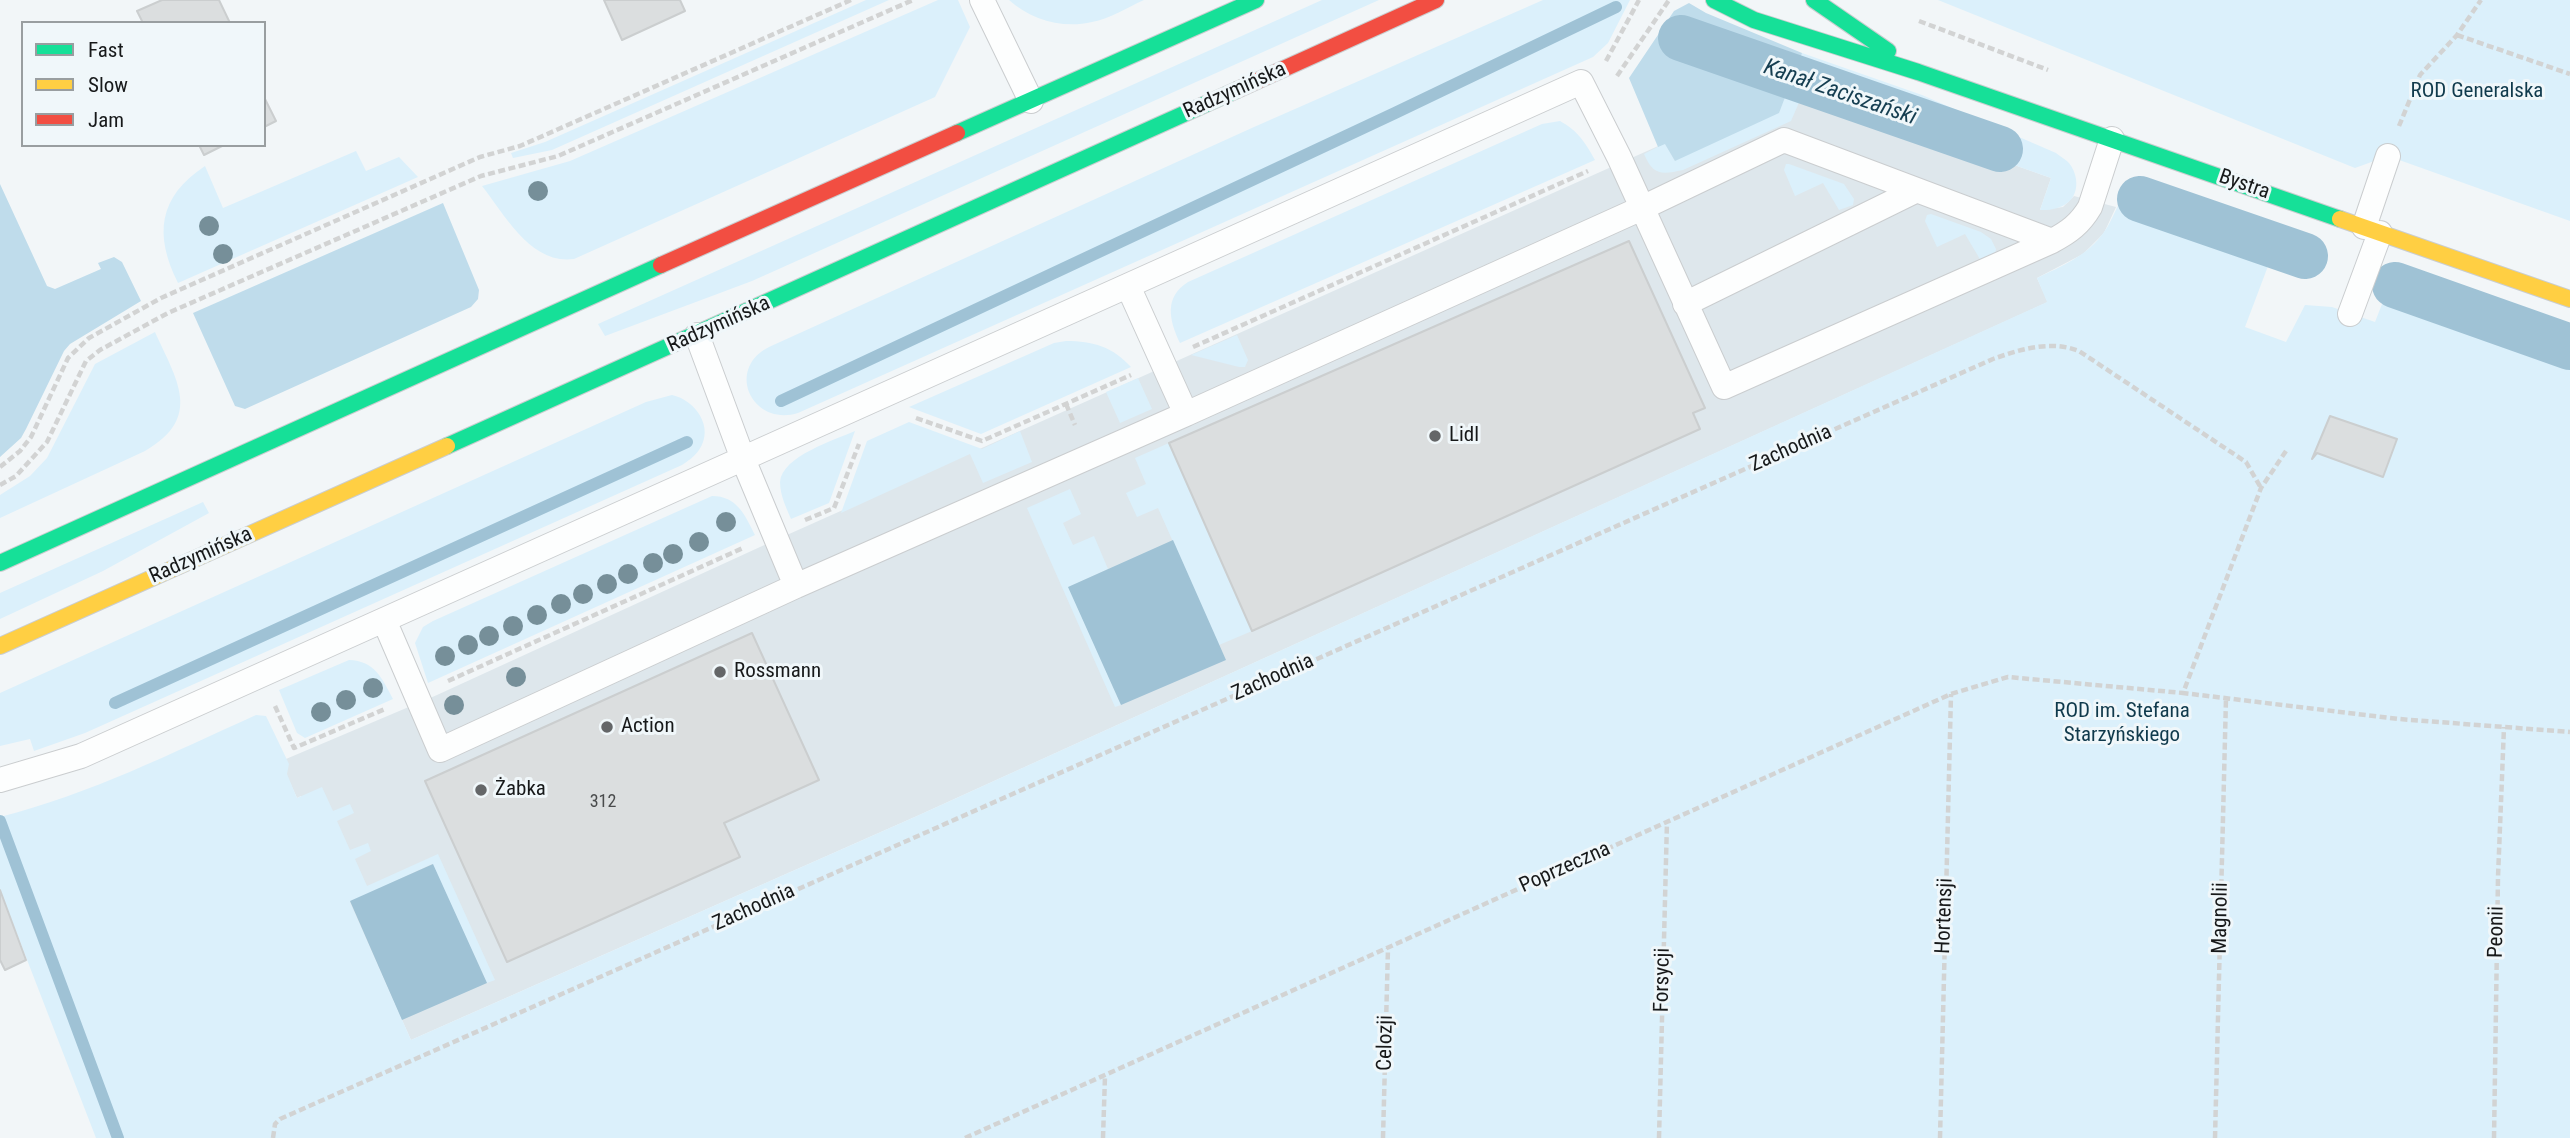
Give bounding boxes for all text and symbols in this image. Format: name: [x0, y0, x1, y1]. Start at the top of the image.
legend: [21, 21, 266, 147]
text: Fast: [88, 38, 124, 62]
water label: Kanał Zaciszański: [1760, 54, 1920, 132]
street label: Radzymińska: [1180, 57, 1290, 125]
text: Slow: [88, 73, 128, 97]
park label: ROD Generalska: [2411, 79, 2543, 105]
text: Jam: [88, 108, 124, 132]
street label: Bystra: [2215, 165, 2273, 205]
street label: Radzymińska: [664, 291, 774, 359]
street label: Zachodnia: [1746, 420, 1836, 478]
place label: Lidl: [1449, 423, 1479, 449]
marker: Lidl: [1427, 428, 1443, 444]
street label: Radzymińska: [146, 522, 256, 590]
street label: Zachodnia: [1228, 649, 1318, 707]
place label: Rossmann: [734, 659, 821, 685]
marker: Rossmann: [712, 664, 728, 680]
park label: ROD im. Stefana Starzyńskiego: [2054, 699, 2190, 749]
place label: Action: [621, 714, 675, 740]
marker: Action: [599, 719, 615, 735]
place label: Żabka: [495, 777, 546, 803]
marker: Żabka: [473, 782, 489, 798]
house number: 312: [590, 791, 616, 813]
street label: Poprzeczna: [1516, 837, 1614, 899]
street label: Hortensji: [1931, 878, 1959, 954]
street label: Zachodnia: [709, 879, 799, 937]
street label: Magnolii: [2208, 882, 2234, 954]
street label: Peonii: [2484, 906, 2510, 958]
street label: Forsycji: [1650, 948, 1676, 1012]
street label: Celozji: [1373, 1015, 1399, 1071]

